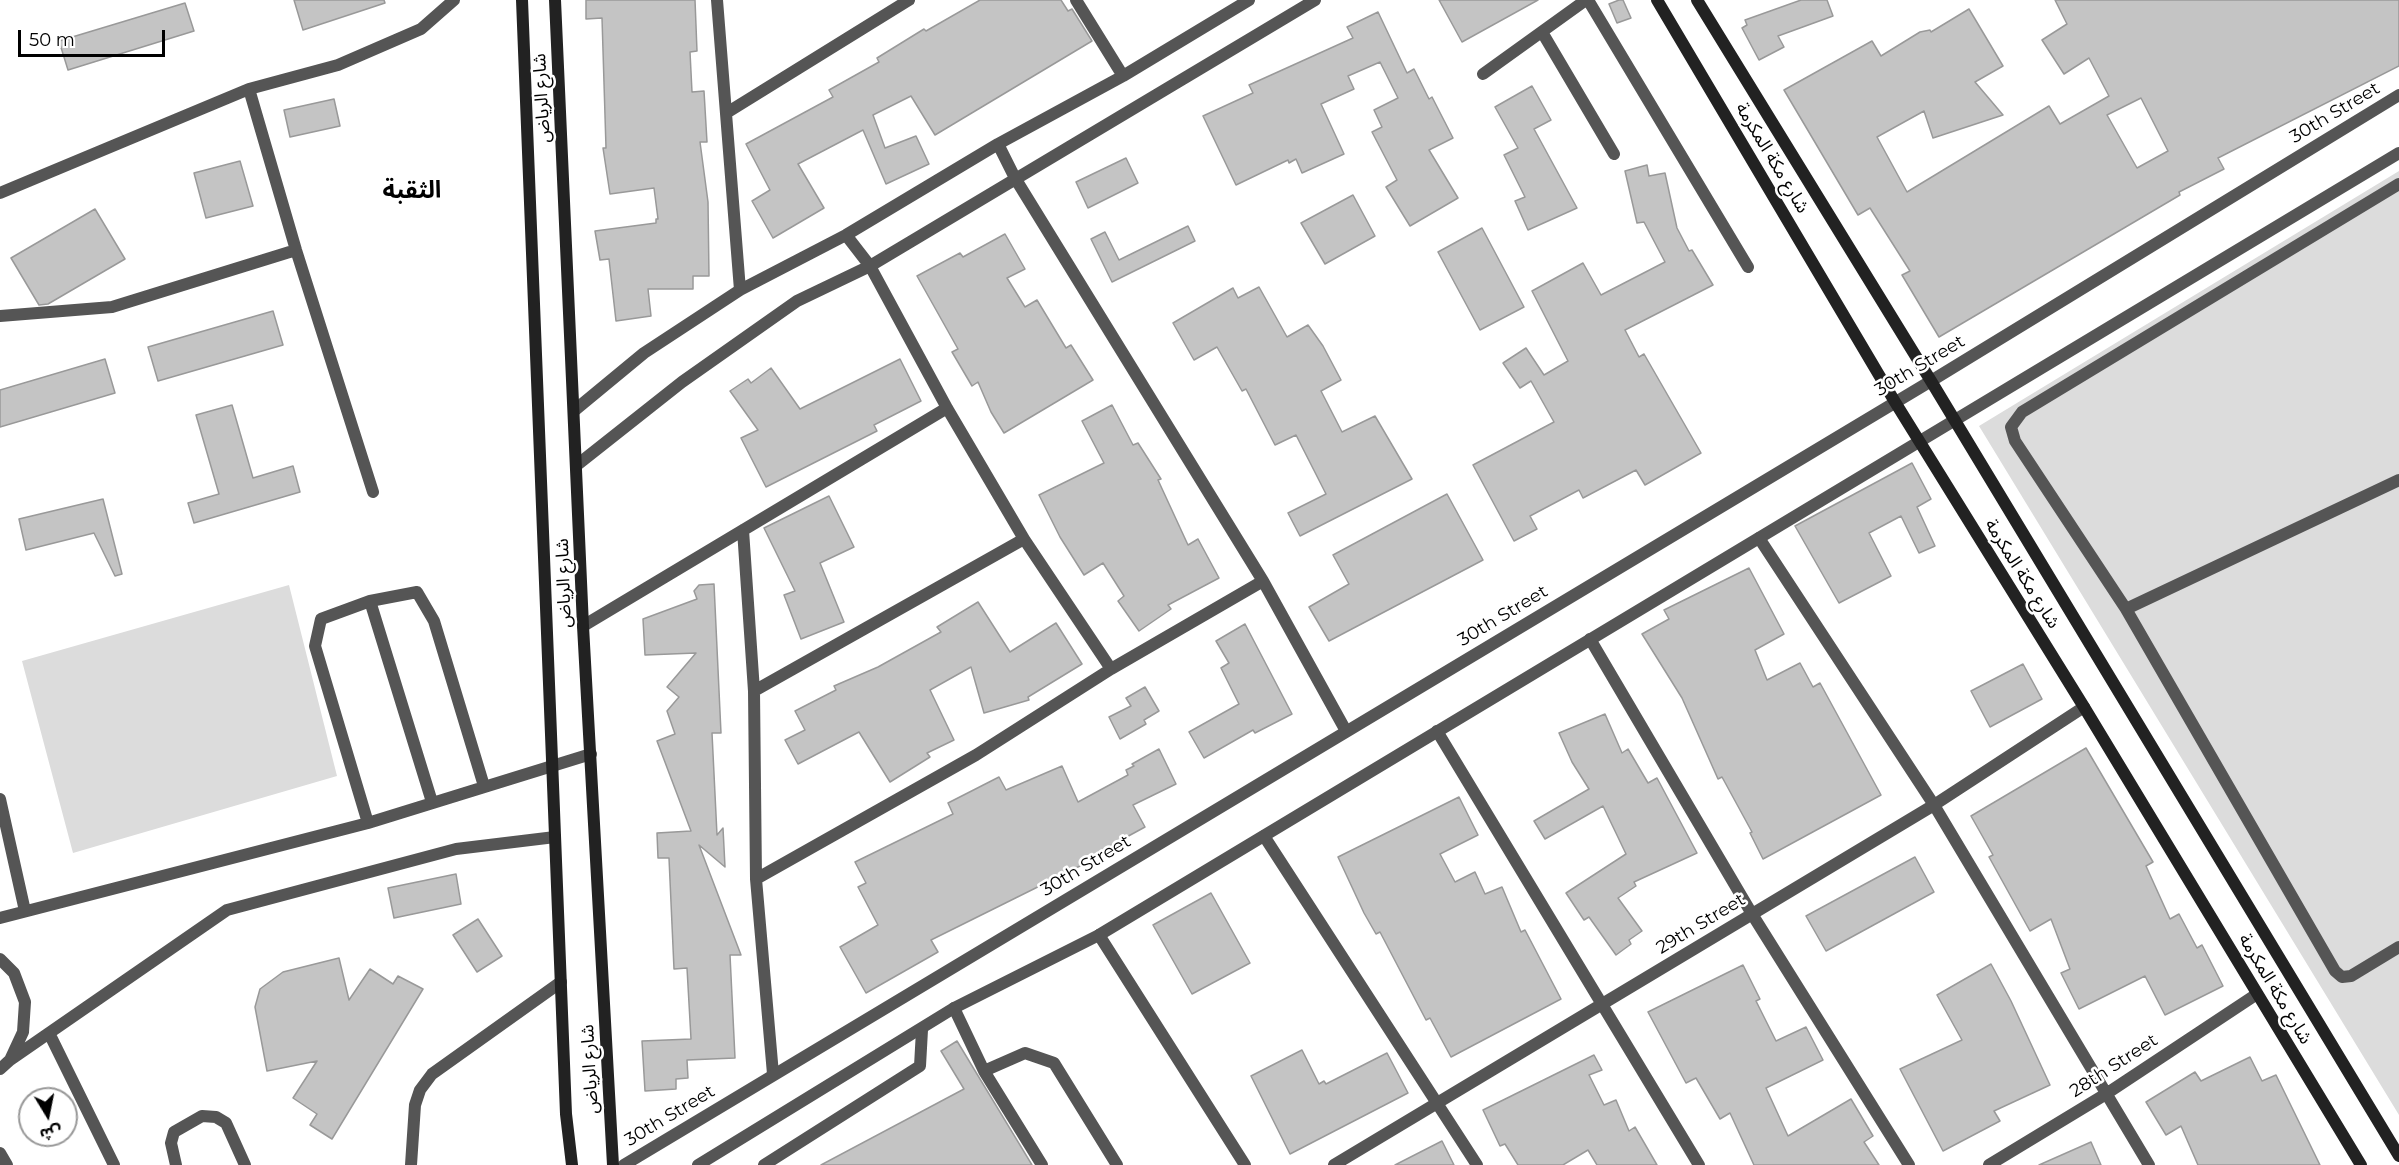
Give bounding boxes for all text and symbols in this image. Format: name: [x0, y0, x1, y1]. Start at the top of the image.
scale bar: [21, 18, 168, 56]
text: 50 m: [29, 29, 75, 51]
street label: شارع الرياض: [529, 53, 555, 143]
street label: 30th Street: [2286, 78, 2384, 148]
street label: شارع مكة المكرمة: [1731, 99, 1813, 217]
district label: الثقبة: [383, 177, 441, 205]
street label: 30th Street: [1871, 331, 1969, 401]
street label: شارع مكة المكرمة: [1980, 515, 2064, 633]
street label: شارع الرياض: [552, 538, 576, 628]
street label: 30th Street: [1454, 581, 1552, 651]
street label: 30th Street: [1037, 831, 1135, 901]
street label: 29th Street: [1653, 889, 1749, 959]
street label: شارع مكة المكرمة: [2234, 930, 2316, 1048]
street label: شارع الرياض: [577, 1024, 603, 1114]
street label: 28th Street: [2066, 1030, 2162, 1102]
street label: 30th Street: [621, 1081, 719, 1151]
north arrow: [18, 1087, 78, 1147]
text: ش: [38, 1122, 63, 1145]

